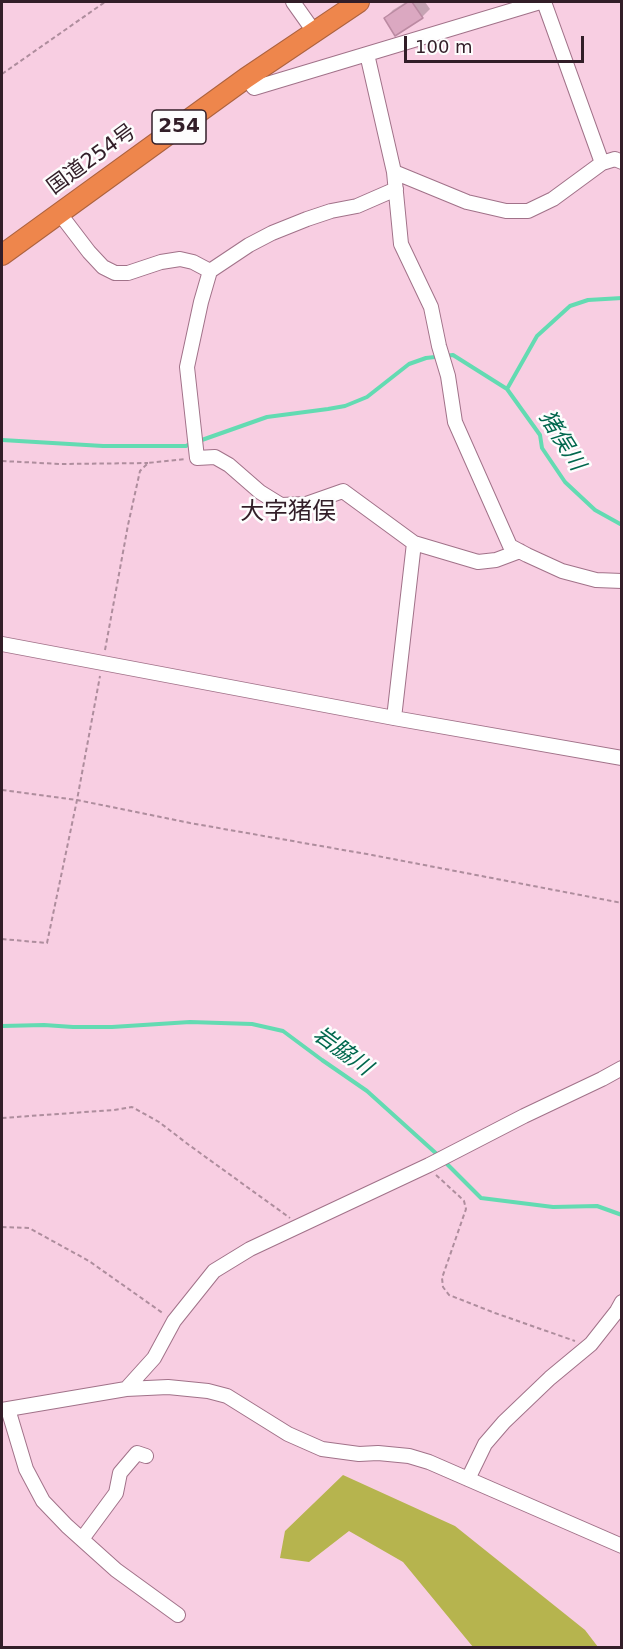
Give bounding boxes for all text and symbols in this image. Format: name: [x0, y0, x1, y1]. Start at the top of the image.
scale bar: [407, 24, 587, 62]
text: 100 m: [415, 36, 473, 57]
road number: 254: [152, 110, 206, 144]
street label: 国道254号: [43, 120, 141, 200]
water label: 猪俣川: [532, 406, 590, 476]
district label: 大字猪俣: [240, 499, 336, 527]
water label: 岩脇川: [308, 1022, 376, 1082]

